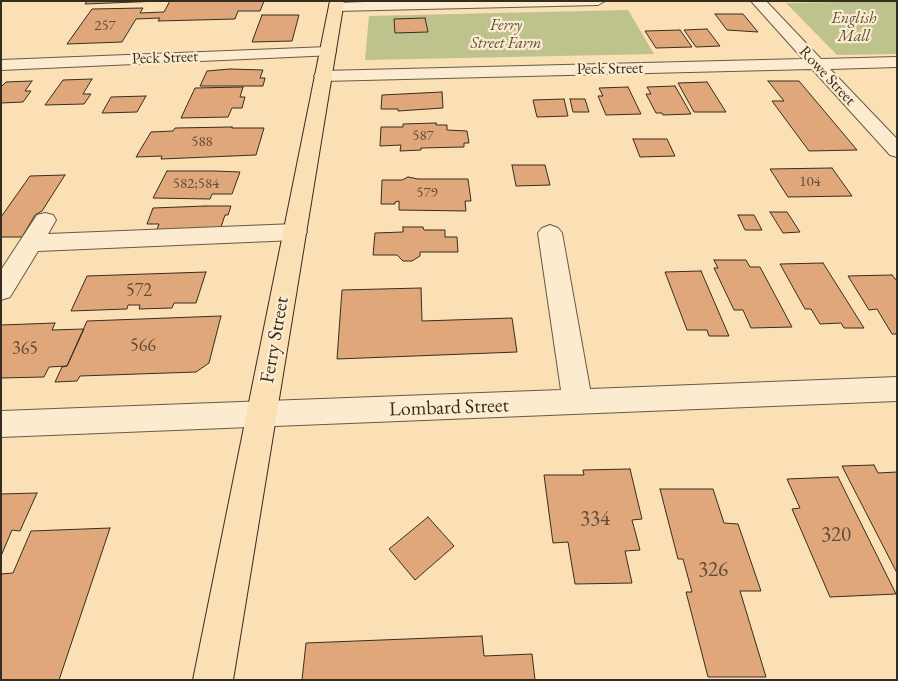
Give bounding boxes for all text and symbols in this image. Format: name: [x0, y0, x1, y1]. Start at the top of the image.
park label: English Mall: [831, 9, 877, 47]
park label: Ferry Street Farm: [471, 16, 541, 54]
house number: 257: [94, 17, 116, 35]
street label: Rowe Street: [795, 42, 859, 110]
street label: Peck Street: [131, 47, 199, 69]
street label: Peck Street: [577, 59, 643, 79]
house number: 587: [412, 127, 434, 145]
house number: 588: [191, 133, 213, 151]
house number: 104: [799, 173, 821, 191]
house number: 582;584: [173, 175, 219, 193]
house number: 579: [416, 184, 438, 202]
house number: 572: [126, 280, 152, 302]
street label: Ferry Street: [256, 295, 294, 385]
house number: 566: [130, 335, 156, 357]
house number: 365: [12, 338, 38, 360]
street label: Lombard Street: [389, 394, 509, 422]
house number: 334: [580, 506, 610, 532]
house number: 320: [821, 522, 851, 548]
house number: 326: [698, 557, 728, 583]

